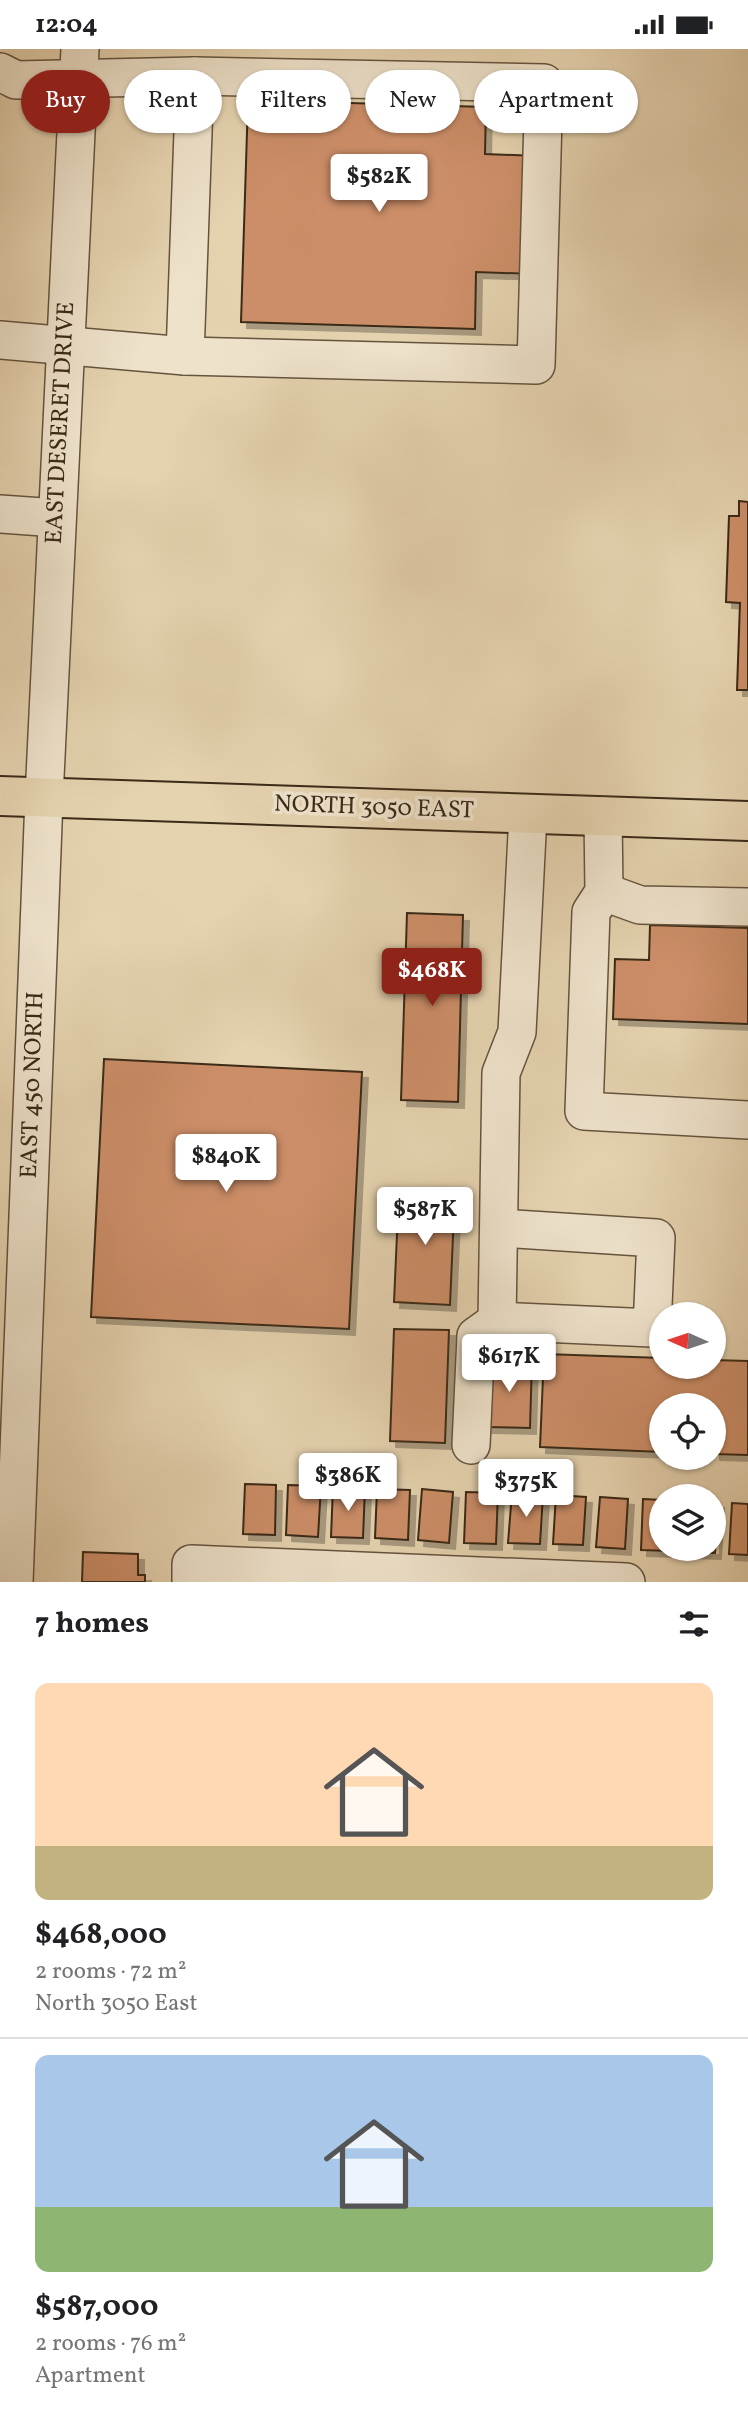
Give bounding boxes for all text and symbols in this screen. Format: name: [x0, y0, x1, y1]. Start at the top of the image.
text: 12:04: [35, 7, 98, 43]
chip: Buy: [21, 70, 110, 133]
chip: Rent: [124, 70, 222, 133]
chip: Filters: [236, 70, 351, 133]
chip: New: [365, 70, 460, 133]
chip: Apartment: [474, 70, 638, 133]
pin: $582K: [330, 155, 428, 214]
text: $582K: [347, 161, 411, 193]
street label: EAST DESERET DRIVE: [38, 301, 84, 545]
street label: NORTH 3050 EAST: [273, 788, 475, 828]
pin: $468K: [383, 949, 481, 1008]
text: $468K: [398, 955, 466, 987]
street label: EAST 450 NORTH: [13, 991, 53, 1179]
pin: $840K: [177, 1135, 275, 1194]
text: $840K: [191, 1141, 261, 1173]
pin: $587K: [376, 1187, 474, 1247]
text: $587K: [393, 1194, 457, 1226]
north arrow: [649, 1302, 726, 1379]
map controls: [649, 1302, 726, 1561]
pin: $617K: [460, 1335, 558, 1394]
text: $617K: [478, 1341, 540, 1373]
button: locate: [649, 1393, 726, 1470]
pin: $386K: [299, 1453, 397, 1513]
pin: $375K: [477, 1459, 575, 1519]
text: $386K: [315, 1460, 381, 1492]
text: $375K: [494, 1466, 558, 1498]
button: layers: [649, 1484, 726, 1561]
text: 7 homes: [35, 1603, 149, 1645]
icon: filters: [675, 1605, 713, 1643]
icon: home: [311, 1729, 437, 1855]
text: $468,000: [35, 1914, 167, 1956]
text: 2 rooms · 72 m²: [35, 1956, 186, 1988]
text: North 3050 East: [35, 1988, 197, 2020]
icon: home: [311, 2101, 437, 2227]
text: $587,000: [35, 2286, 159, 2328]
text: 2 rooms · 76 m²: [35, 2328, 186, 2360]
text: Apartment: [35, 2360, 146, 2392]

